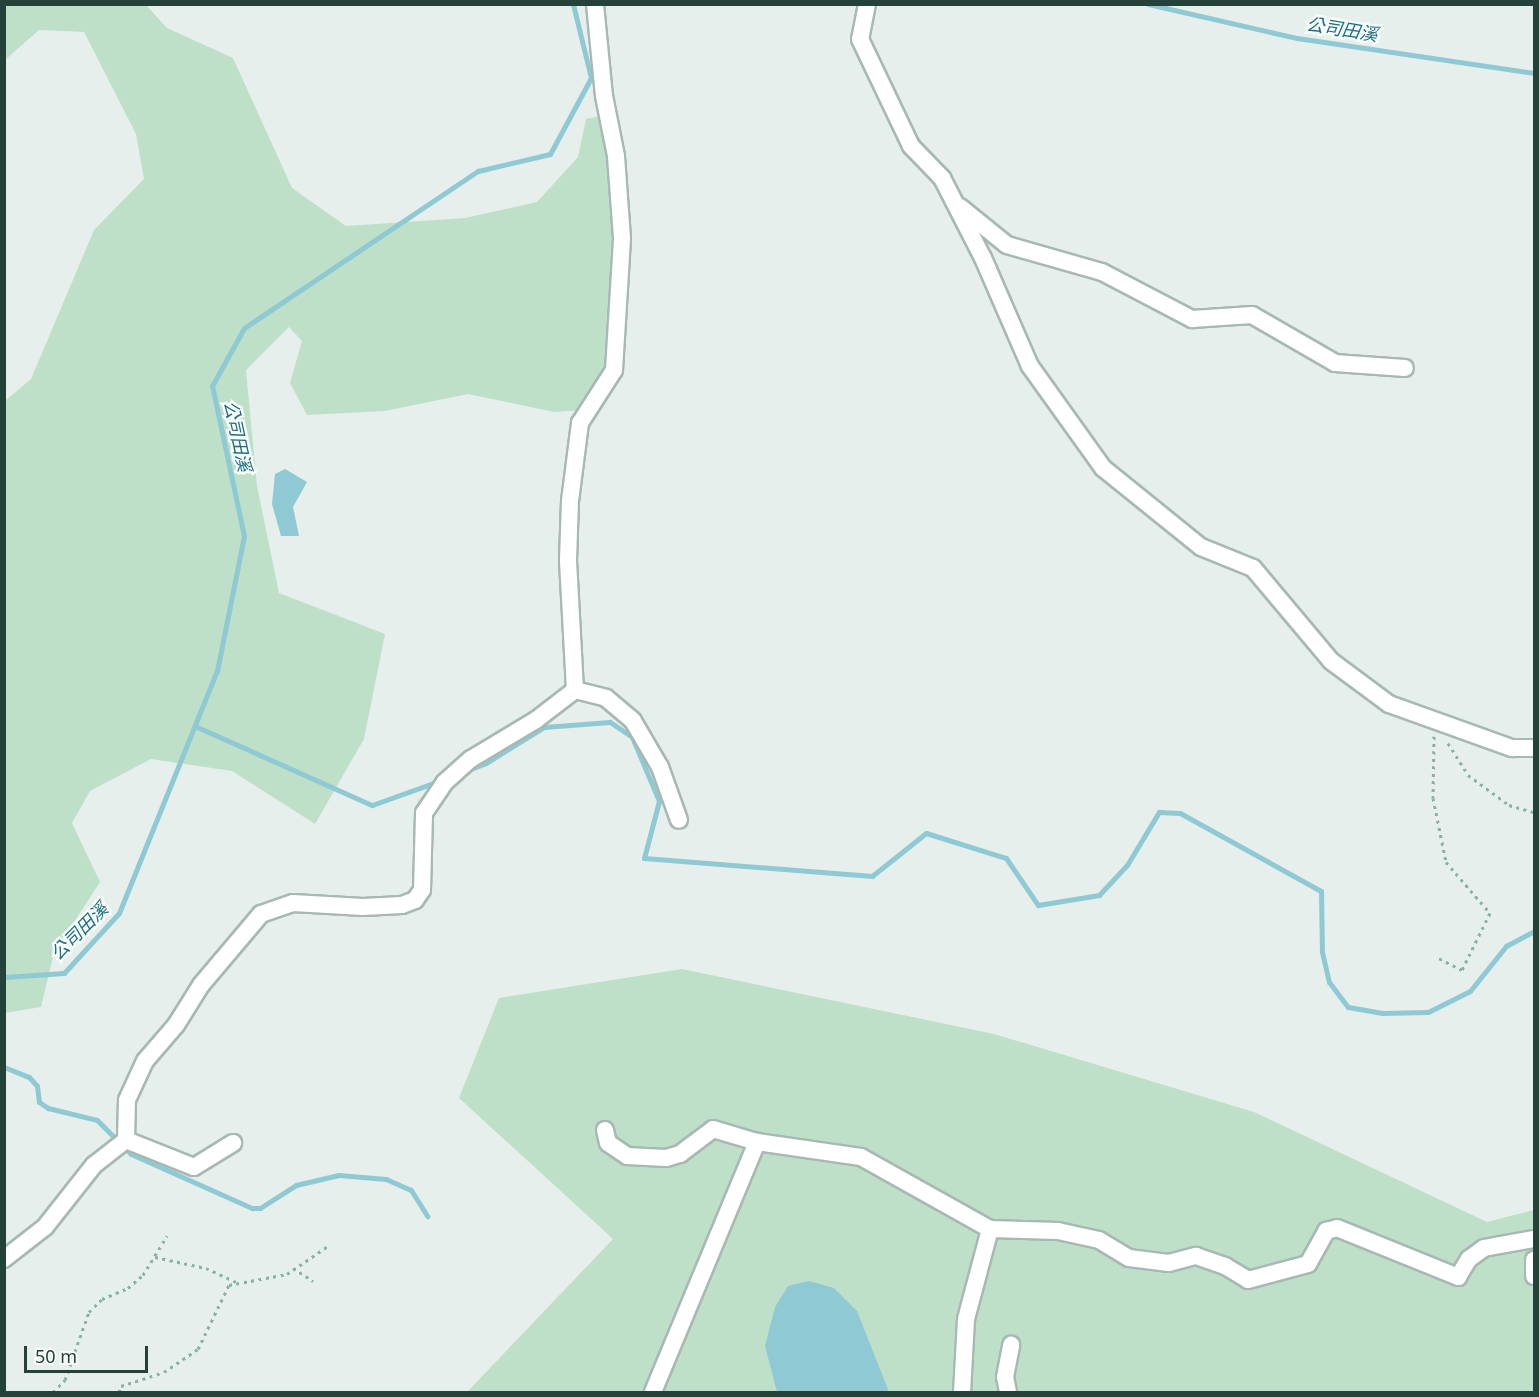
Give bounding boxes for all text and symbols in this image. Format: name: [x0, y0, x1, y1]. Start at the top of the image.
water label: 公司田溪: [1305, 13, 1379, 45]
water label: 公司田溪: [220, 399, 256, 473]
water label: 公司田溪: [46, 898, 112, 964]
scale bar: [27, 1334, 152, 1372]
text: 50 m: [35, 1344, 77, 1368]

